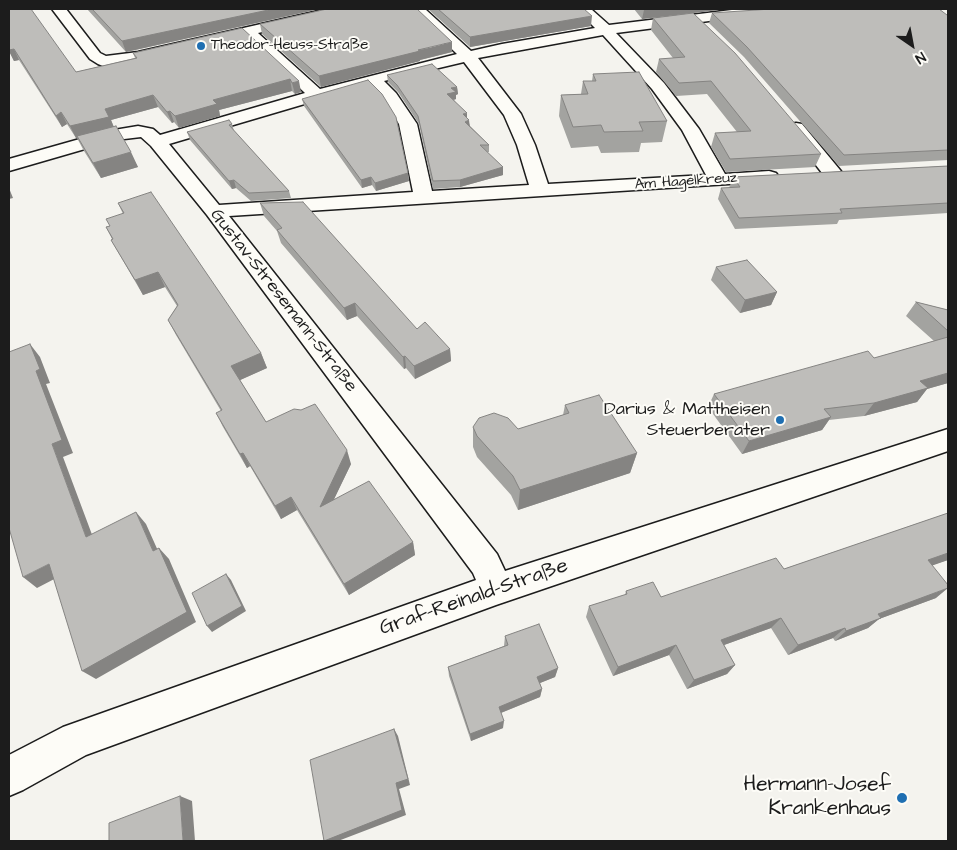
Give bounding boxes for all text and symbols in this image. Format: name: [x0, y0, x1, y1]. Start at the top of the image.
north arrow: [887, 20, 937, 70]
place label: Theodor-Heuss-Straße: [211, 37, 368, 55]
marker: Theodor-Heuss-Straße: [195, 40, 207, 52]
text: N: [911, 47, 929, 68]
street label: Am Hagelkreuz: [634, 169, 738, 195]
street label: Gustav-Stresemann-Straße: [205, 205, 361, 397]
place label: Darius & Mattheisen Steuerberater: [604, 399, 770, 442]
marker: Darius & Mattheisen Steuerberater: [774, 414, 786, 426]
street label: Graf-Reinald-Straße: [376, 554, 572, 642]
place label: Hermann-Josef Krankenhaus: [743, 773, 891, 823]
marker: Hermann-Josef Krankenhaus: [895, 791, 909, 805]

